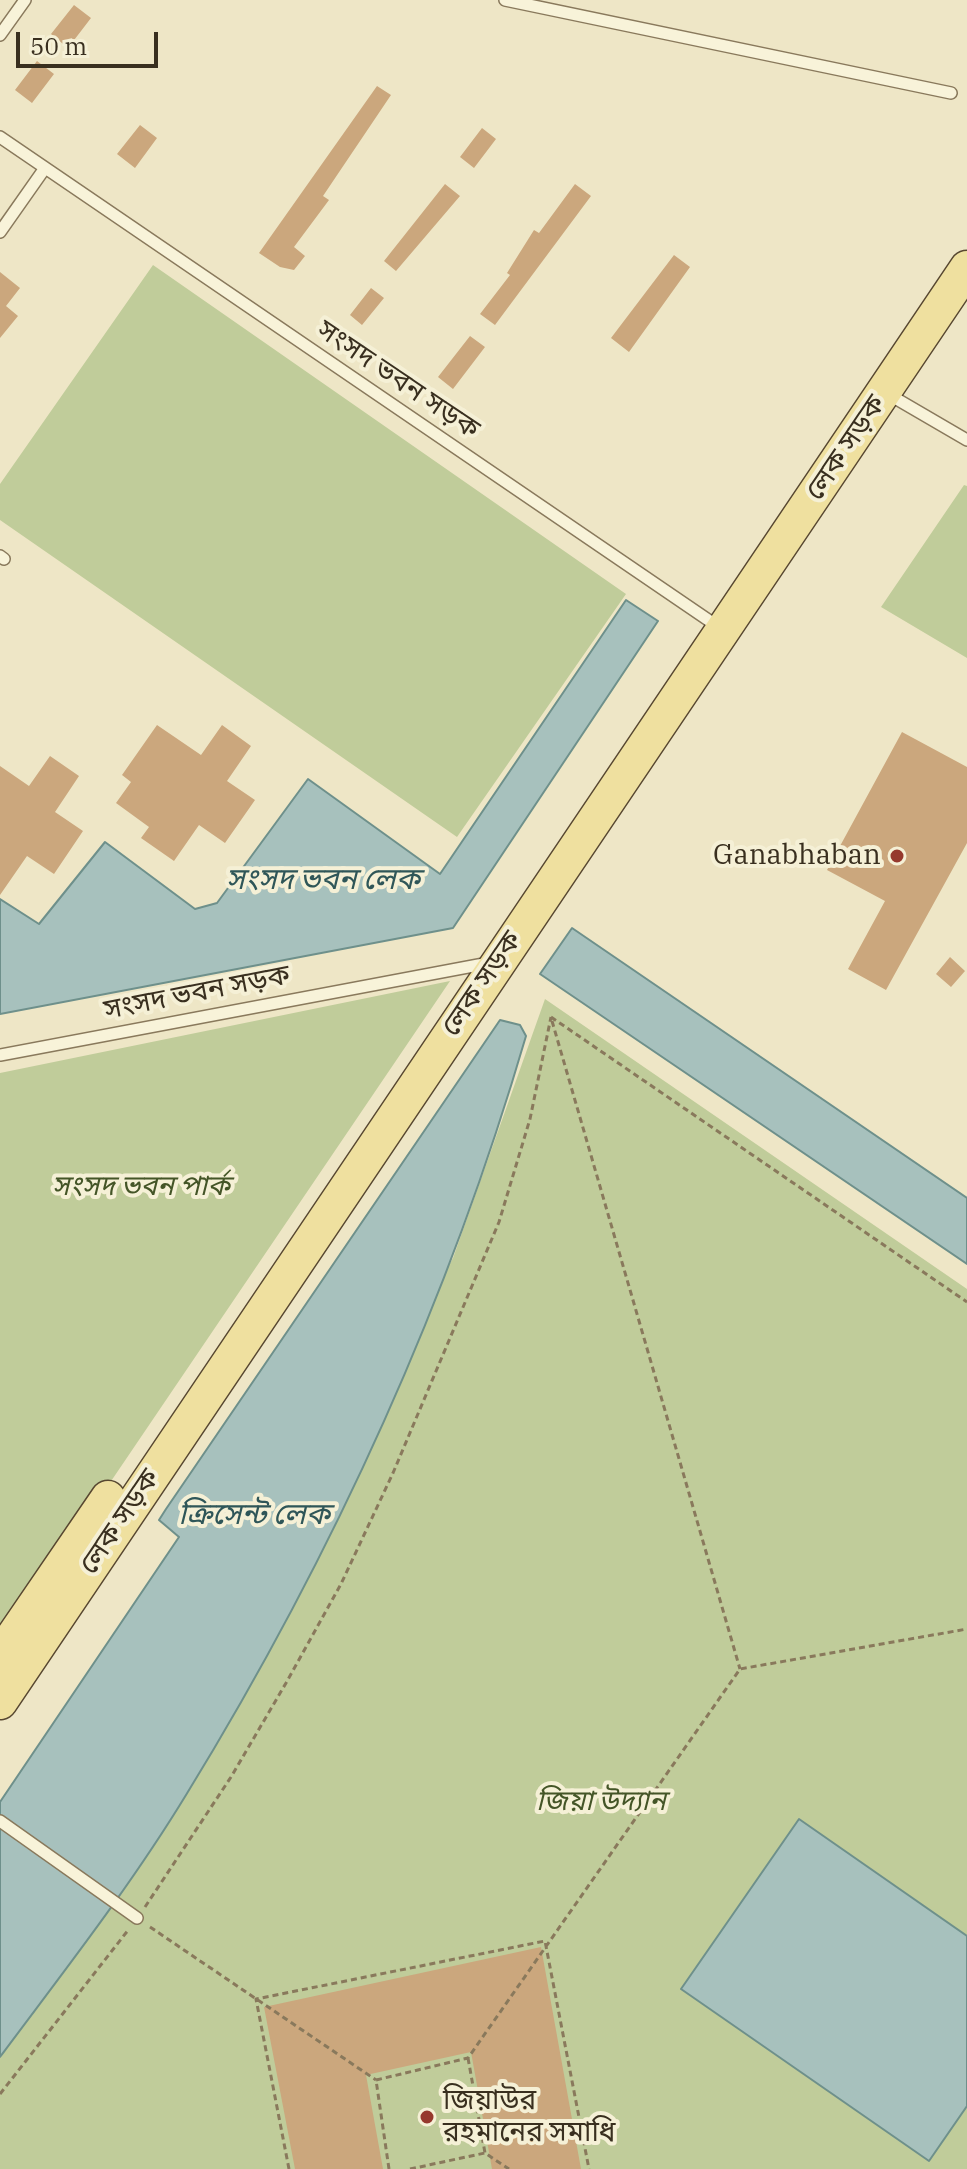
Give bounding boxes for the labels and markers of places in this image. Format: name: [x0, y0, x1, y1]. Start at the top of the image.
place label: Ganabhaban: [713, 839, 881, 873]
marker: Ganabhaban: [888, 847, 906, 865]
place label: জিয়াউর রহমানের সমাধি: [443, 2084, 616, 2150]
marker: জিয়াউর রহমানের সমাধি: [418, 2108, 436, 2126]

